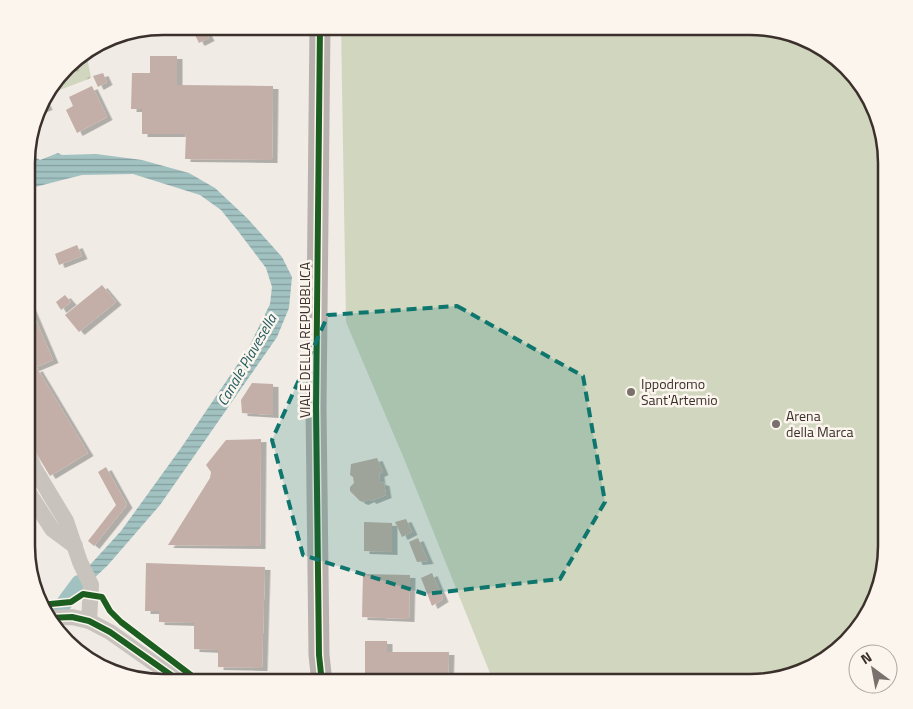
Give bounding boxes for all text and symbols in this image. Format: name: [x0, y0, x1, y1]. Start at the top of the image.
street label: VIALE DELLA REPUBBLICA: [294, 261, 315, 418]
water label: Canale Piavesella: [211, 308, 283, 410]
place label: Ippodromo Sant'Artemio: [641, 373, 718, 410]
marker: Ippodromo Sant'Artemio: [625, 386, 637, 398]
place label: Arena della Marca: [786, 405, 854, 442]
marker: Arena della Marca: [770, 418, 782, 430]
north arrow: [848, 644, 898, 694]
text: N: [856, 646, 876, 669]

